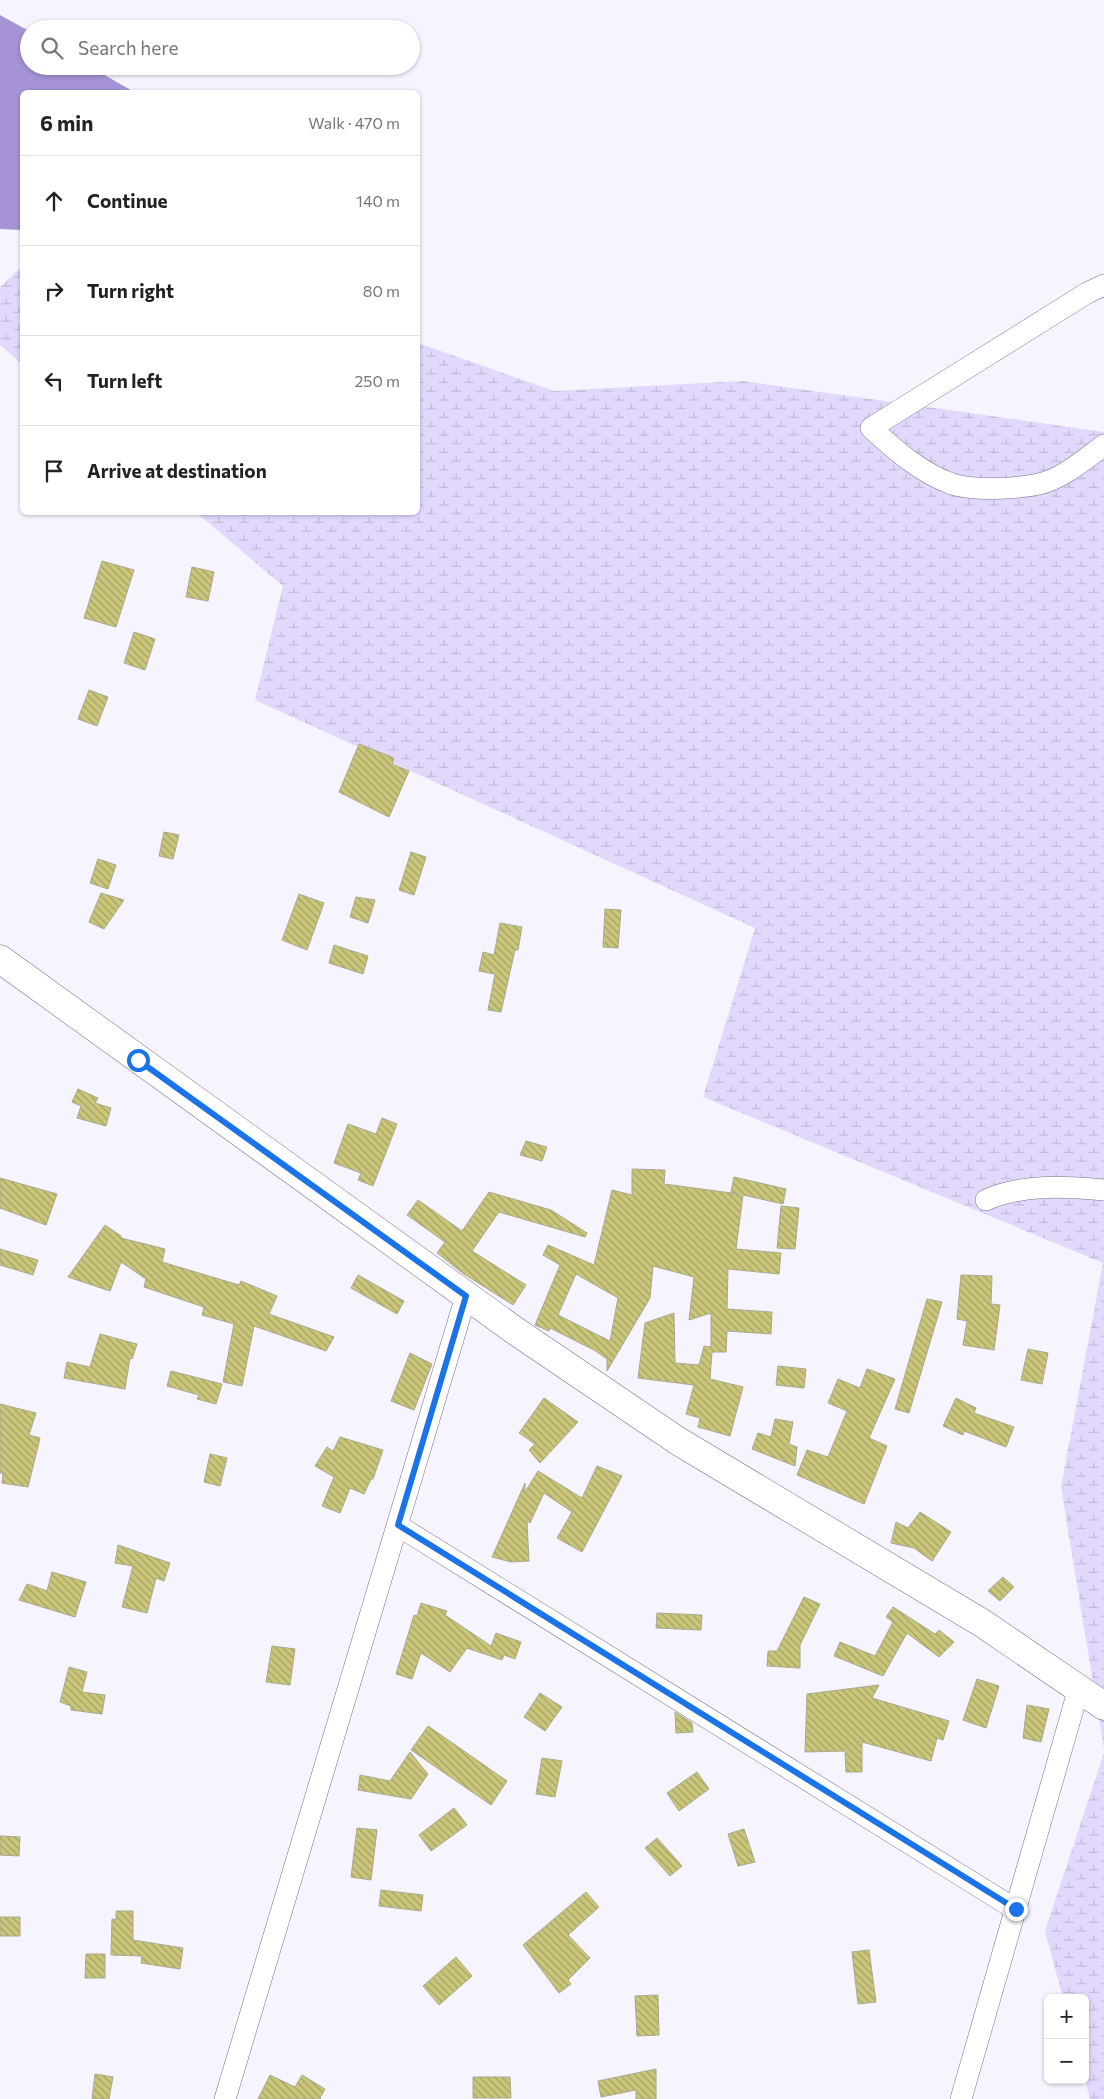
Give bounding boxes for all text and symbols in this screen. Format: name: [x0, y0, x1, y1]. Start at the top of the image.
search box: [20, 20, 420, 75]
icon: search: [38, 34, 66, 62]
text: Search here: [78, 36, 178, 59]
text: 6 min: [40, 110, 93, 135]
text: Walk · 470 m: [308, 113, 400, 132]
icon: ahead: [40, 187, 68, 215]
text: Continue: [87, 189, 167, 212]
text: 140 m: [356, 191, 400, 210]
icon: right: [40, 277, 68, 305]
text: Turn right: [87, 279, 174, 302]
text: 80 m: [363, 281, 400, 300]
icon: left: [40, 367, 68, 395]
text: Turn left: [87, 369, 162, 392]
text: 250 m: [354, 371, 400, 390]
icon: arrive: [40, 457, 68, 485]
text: Arrive at destination: [87, 459, 267, 482]
route start: [127, 1049, 150, 1072]
route end: [1005, 1898, 1028, 1921]
map controls: [1044, 1994, 1089, 2084]
button: +: [1044, 1994, 1089, 2039]
button: −: [1044, 2039, 1089, 2084]

